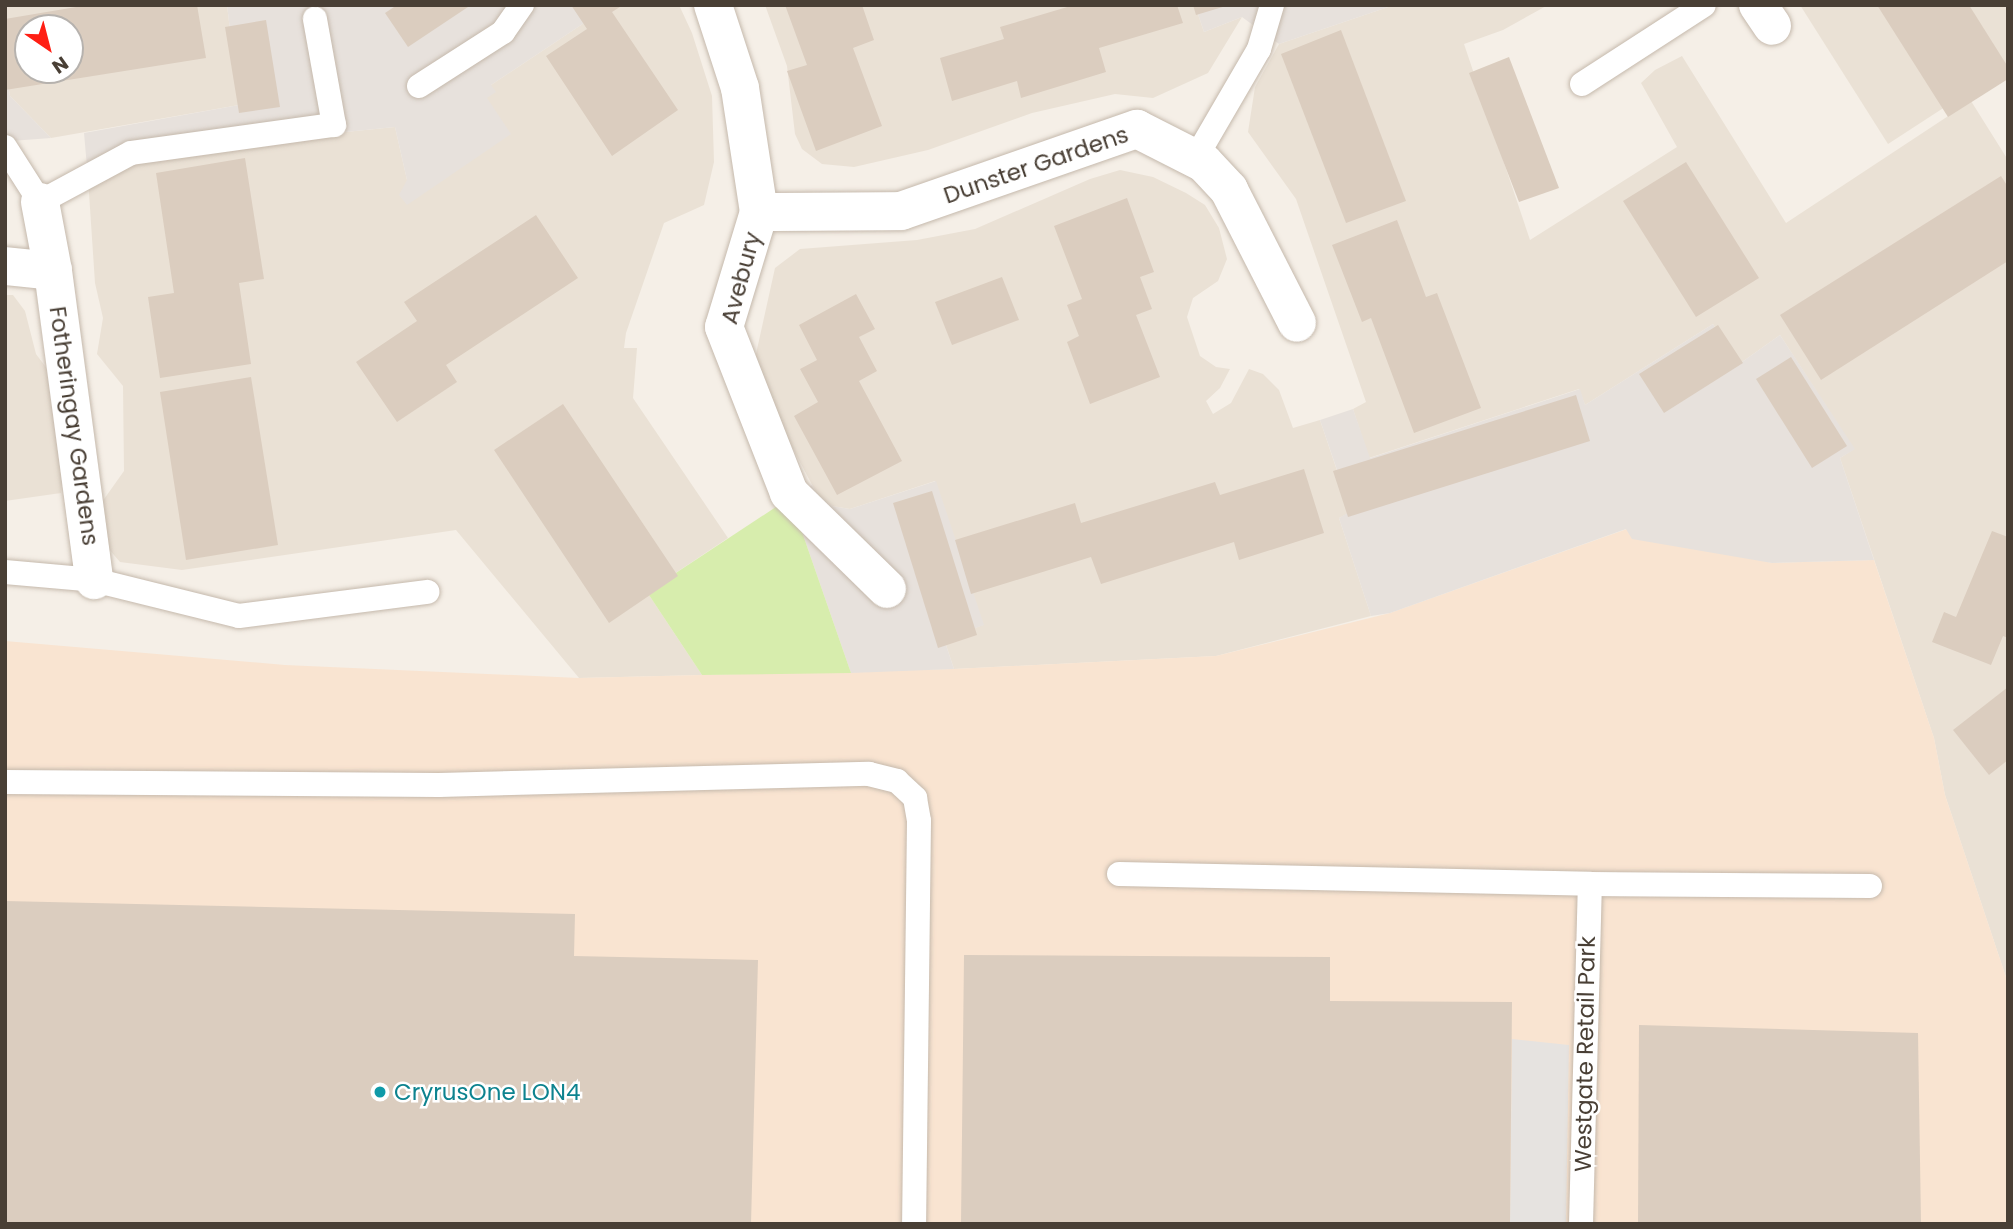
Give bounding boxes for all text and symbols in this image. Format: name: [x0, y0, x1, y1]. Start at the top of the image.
north arrow: [14, 14, 84, 84]
text: N: [47, 50, 74, 80]
street label: Dunster Gardens: [940, 120, 1132, 210]
street label: Avebury: [715, 229, 767, 327]
street label: Fotheringay Gardens: [44, 305, 104, 547]
street label: Westgate Retail Park: [1569, 936, 1601, 1172]
place label: CryrusOne LON4: [394, 1078, 580, 1106]
marker: CryrusOne LON4: [372, 1084, 388, 1100]

